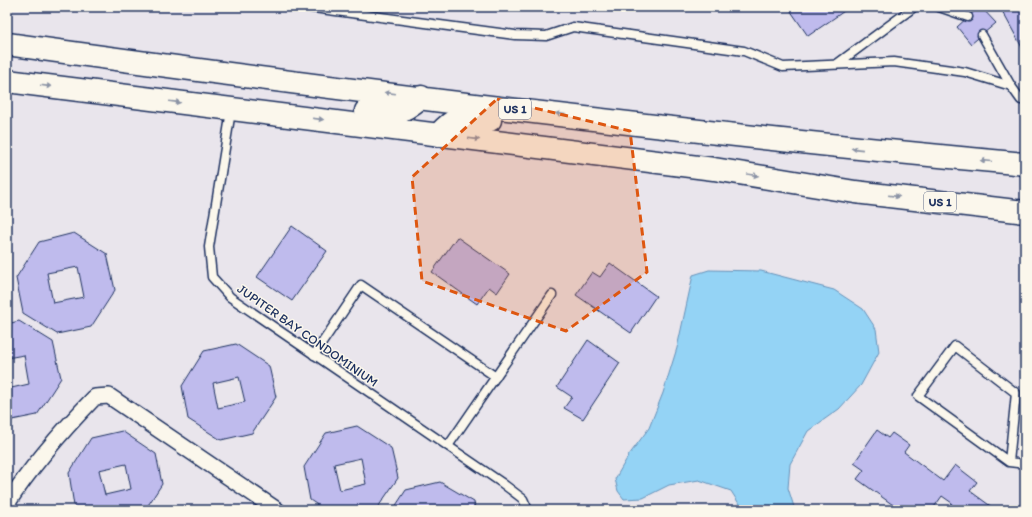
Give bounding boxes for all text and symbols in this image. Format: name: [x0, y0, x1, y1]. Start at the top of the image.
one-way arrow: [40, 83, 52, 89]
one-way arrow: [384, 90, 396, 96]
one-way arrow: [169, 99, 181, 105]
road number: US 1: [499, 99, 531, 119]
one-way arrow: [555, 111, 567, 117]
one-way arrow: [312, 116, 324, 122]
one-way arrow: [468, 136, 480, 142]
one-way arrow: [851, 145, 863, 152]
one-way arrow: [980, 157, 992, 164]
one-way arrow: [746, 172, 759, 178]
road number: US 1: [924, 192, 956, 212]
one-way arrow: [888, 193, 900, 199]
street label: JUPITER BAY CONDOMINIUM: [234, 281, 381, 390]

